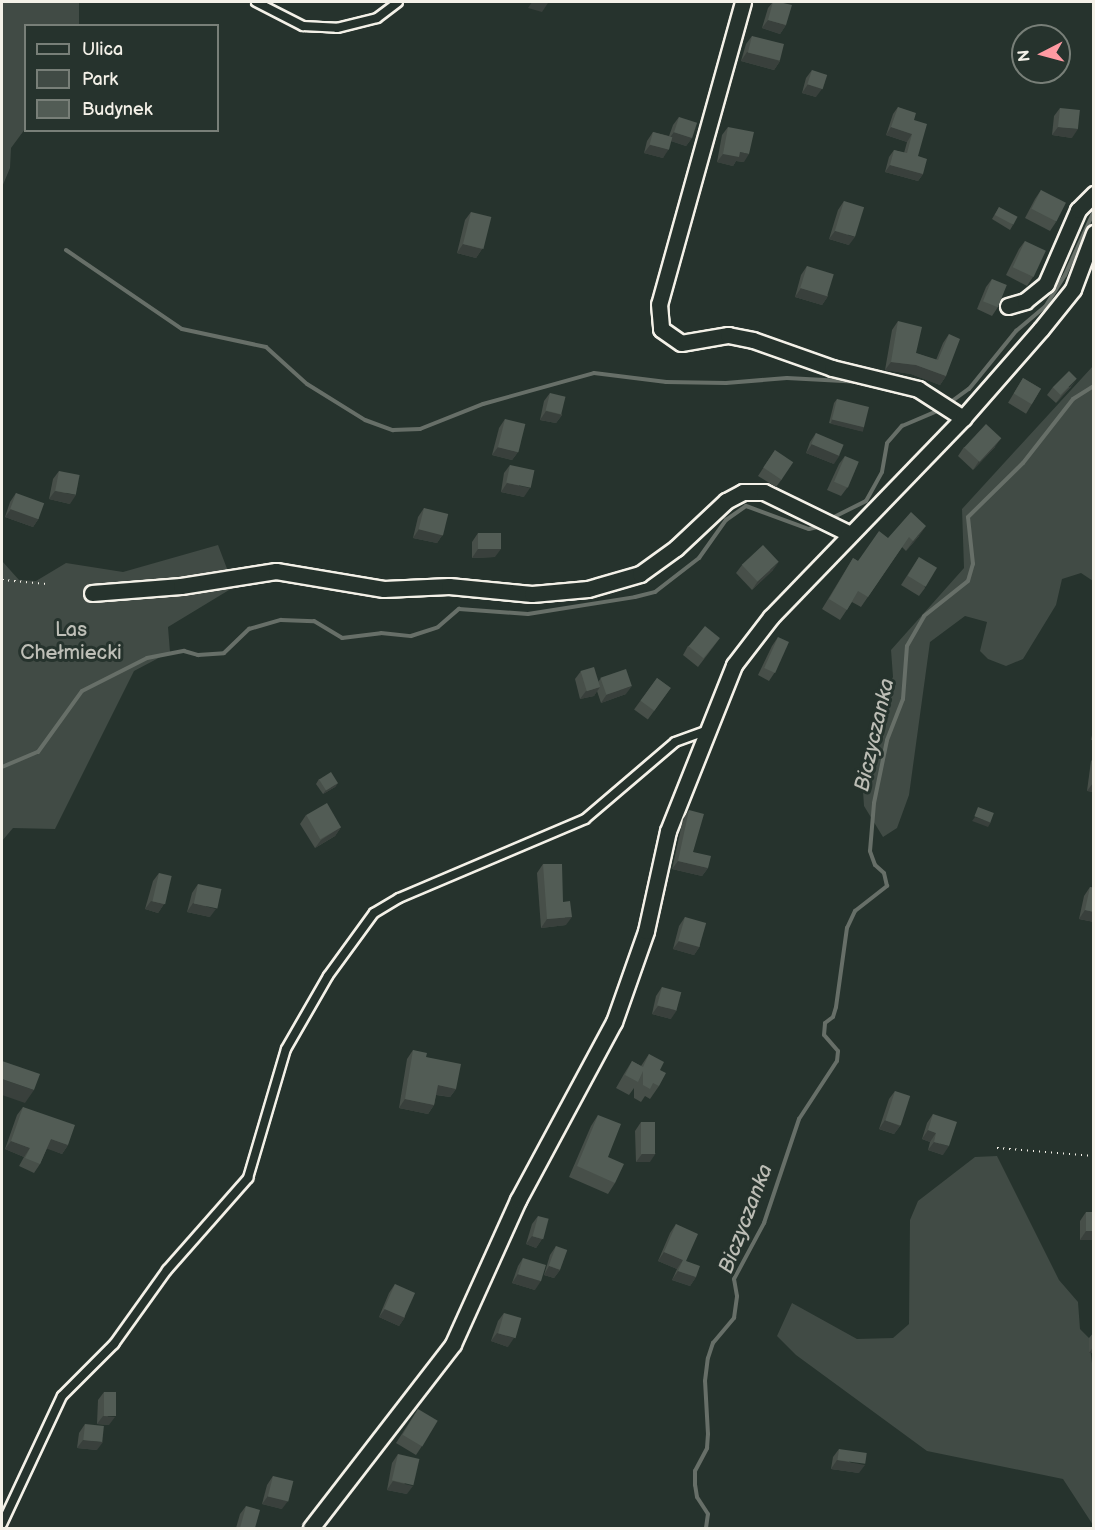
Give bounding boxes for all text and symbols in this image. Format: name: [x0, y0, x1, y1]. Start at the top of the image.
legend: [24, 24, 219, 132]
north arrow: [1011, 24, 1071, 84]
text: Ulica: [82, 39, 123, 60]
text: N: [1015, 49, 1035, 63]
text: Park: [82, 69, 118, 90]
text: Budynek: [82, 99, 152, 120]
park label: Las Chełmiecki: [20, 619, 122, 666]
water label: Biczyczanka: [850, 676, 900, 794]
water label: Biczyczanka: [714, 1161, 778, 1277]

